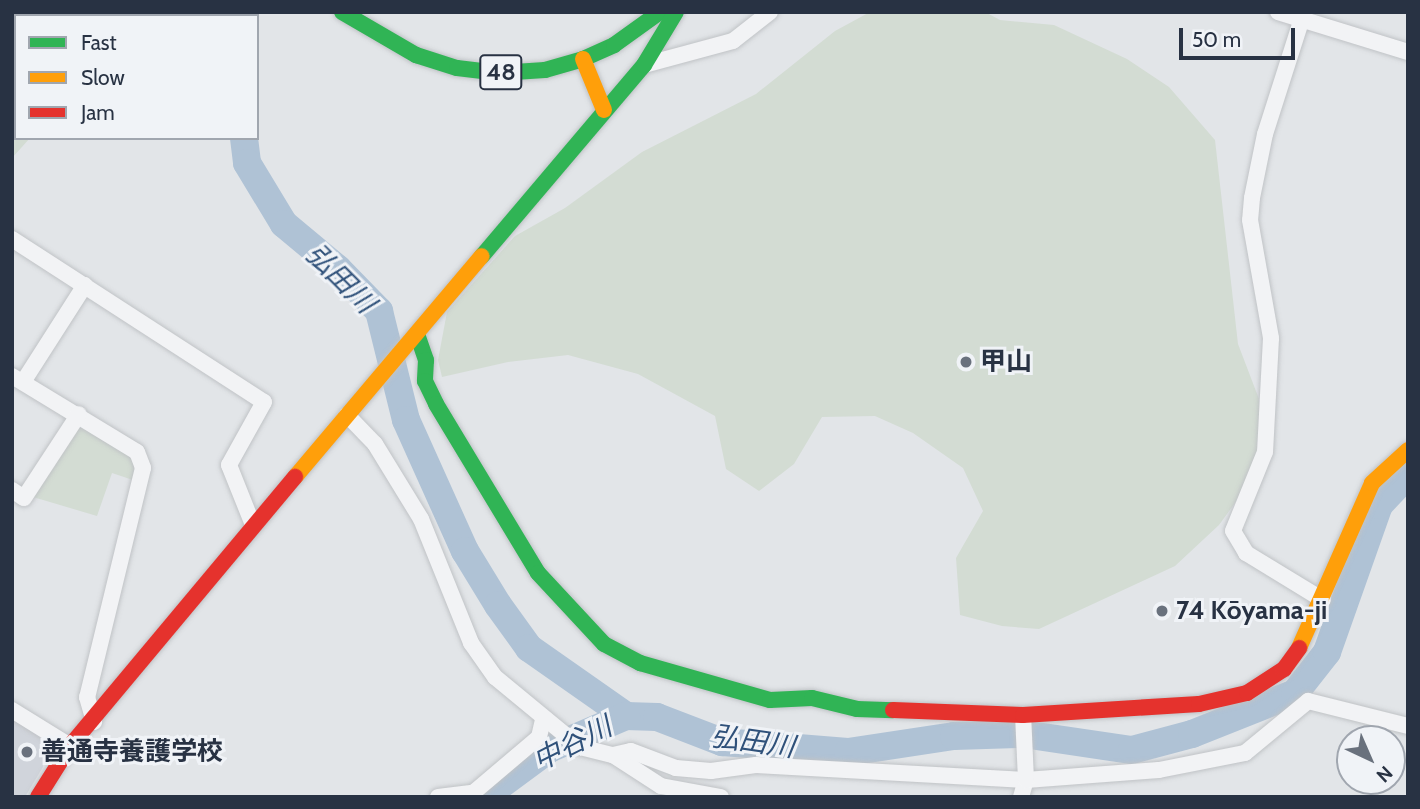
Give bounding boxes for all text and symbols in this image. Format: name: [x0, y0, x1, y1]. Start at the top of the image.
legend: [14, 14, 259, 140]
scale bar: [1182, 14, 1298, 58]
text: 50 m: [1192, 27, 1241, 52]
text: Fast: [81, 30, 117, 55]
road number: 48: [478, 52, 524, 92]
text: Slow: [81, 65, 125, 90]
text: Jam: [81, 100, 115, 125]
water label: 弘田川: [299, 236, 383, 320]
place label: 甲山: [980, 346, 1032, 378]
marker: 甲山: [958, 354, 974, 370]
place label: 74 Kōyama-ji: [1176, 595, 1327, 627]
marker: 74 Kōyama-ji: [1154, 603, 1170, 619]
water label: 中谷川: [527, 709, 617, 777]
water label: 弘田川: [709, 719, 797, 763]
north arrow: [1336, 725, 1406, 795]
place label: 善通寺養護学校: [41, 736, 223, 768]
marker: 善通寺養護学校: [19, 744, 35, 760]
text: N: [1372, 761, 1397, 787]

